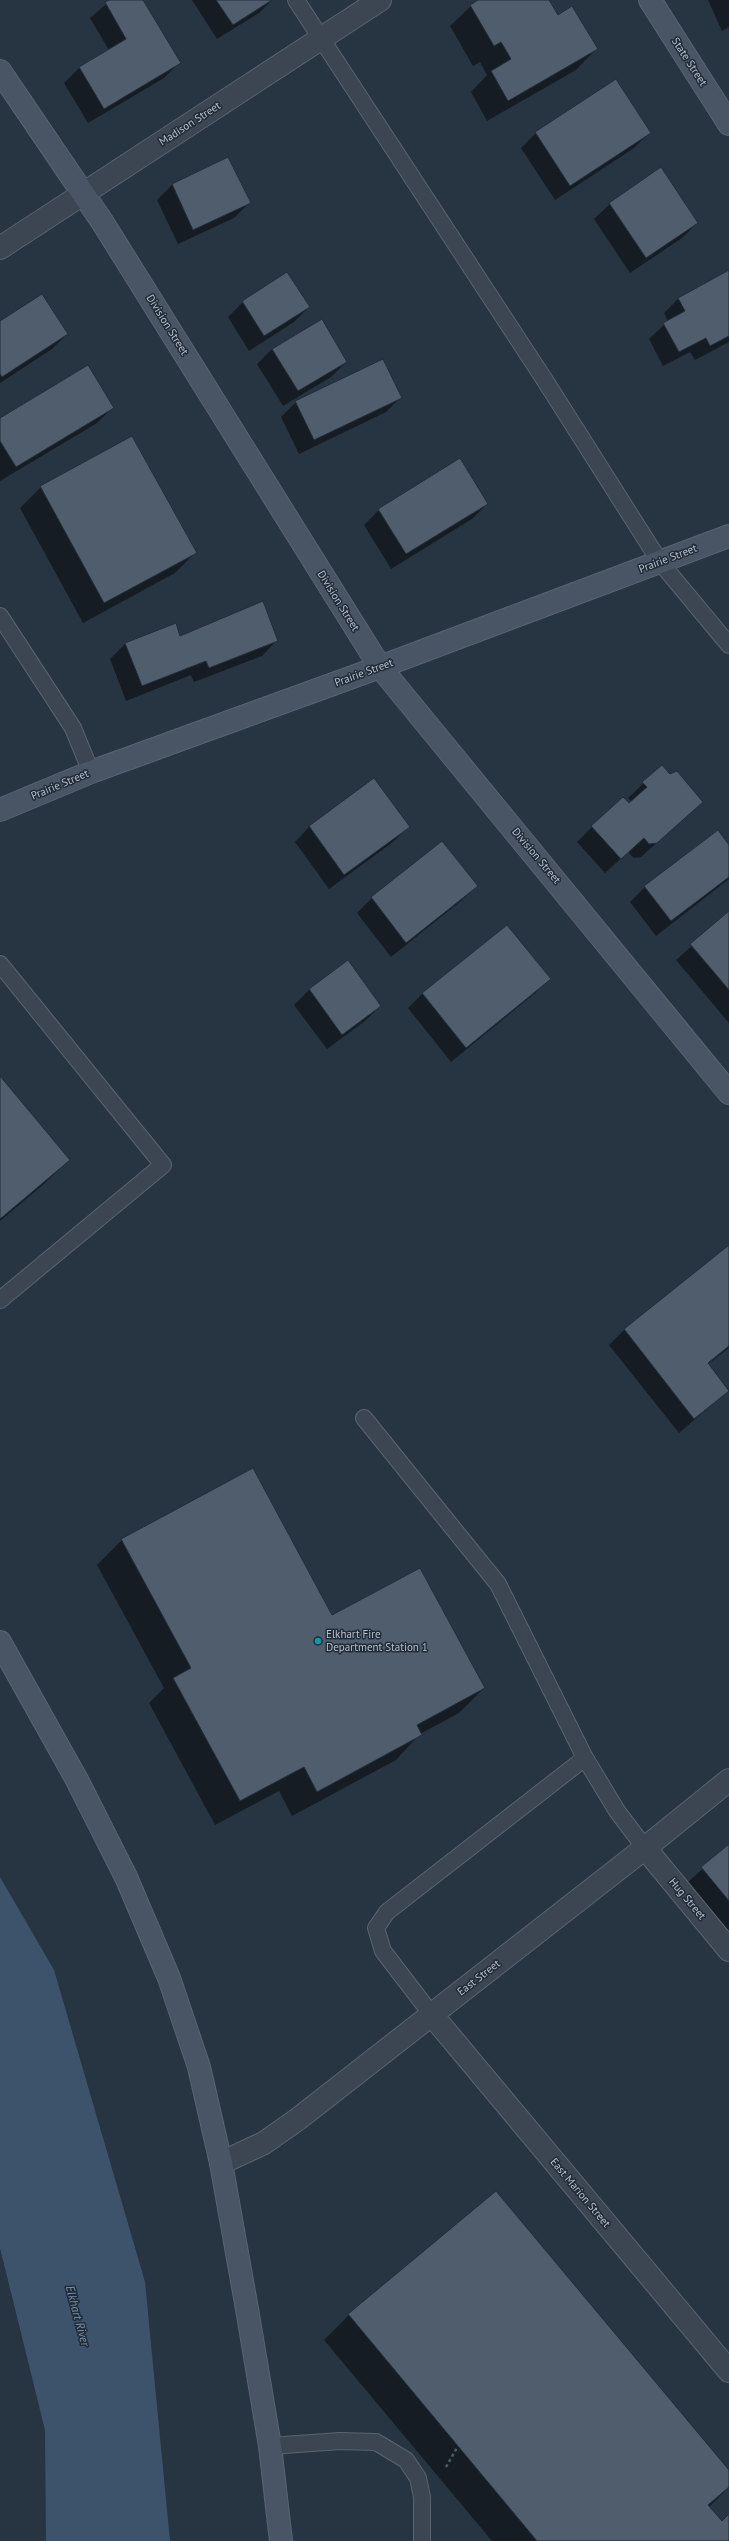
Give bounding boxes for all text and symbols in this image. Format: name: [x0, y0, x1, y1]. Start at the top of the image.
street label: State Street: [668, 35, 710, 89]
street label: Madison Street: [157, 99, 223, 149]
street label: Division Street: [143, 292, 191, 358]
street label: Prairie Street: [637, 542, 699, 576]
street label: Division Street: [314, 568, 362, 634]
street label: Prairie Street: [333, 656, 395, 690]
street label: Prairie Street: [29, 767, 91, 803]
street label: Division Street: [509, 825, 563, 887]
place label: Elkhart Fire Department Station 1: [326, 1628, 428, 1654]
marker: Elkhart Fire Department Station 1: [313, 1636, 323, 1646]
street label: Hug Street: [666, 1876, 708, 1922]
street label: East Street: [455, 1957, 503, 1999]
street label: East Marion Street: [547, 2156, 613, 2230]
water label: Elkhart River: [62, 2284, 92, 2348]

